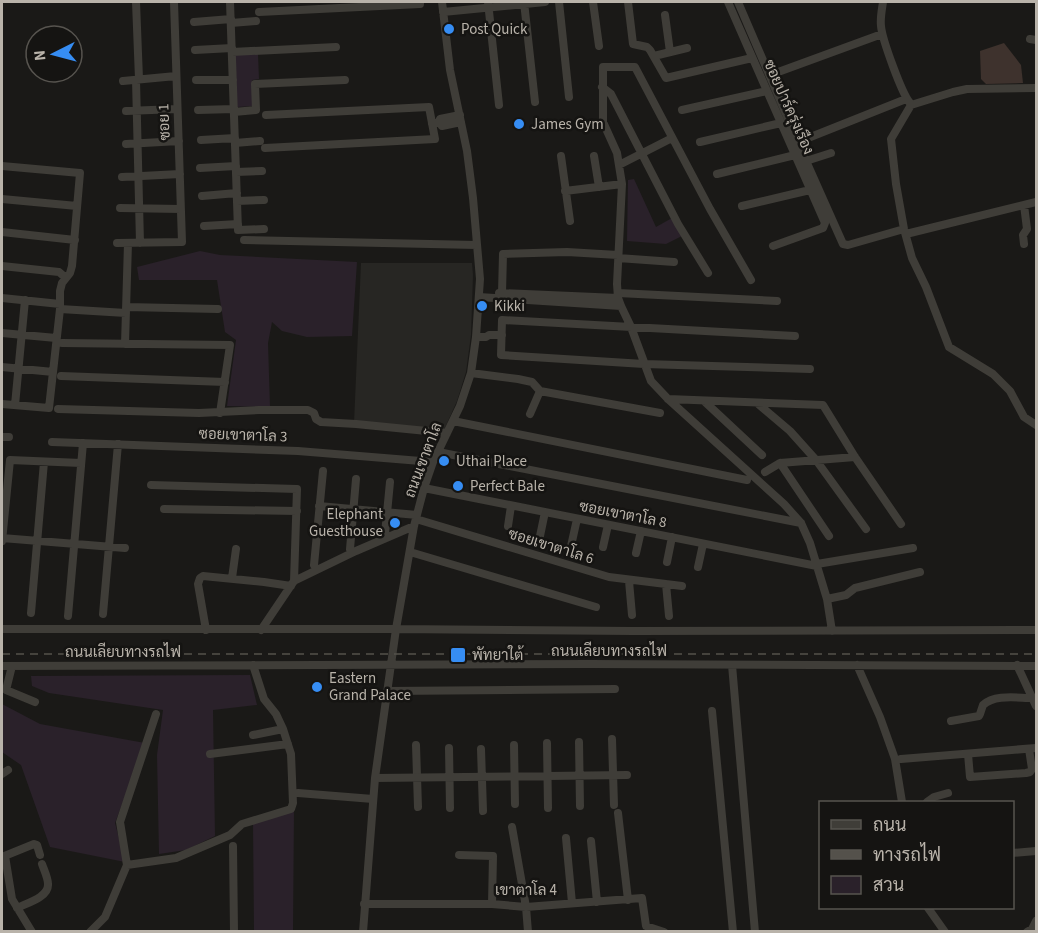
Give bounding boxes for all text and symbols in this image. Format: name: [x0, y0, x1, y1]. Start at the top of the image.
place label: Post Quick: [461, 19, 528, 40]
marker: Post Quick: [442, 22, 456, 36]
north arrow: [24, 24, 84, 84]
text: N: [29, 49, 52, 62]
street label: ซอยปาร์ครุ่งเรือง: [758, 57, 819, 158]
street label: ซอย 1: [153, 103, 176, 141]
place label: James Gym: [531, 114, 604, 135]
marker: James Gym: [512, 117, 526, 131]
place label: Kikki: [494, 296, 525, 317]
marker: Kikki: [475, 299, 489, 313]
street label: ถนนเขาตาโล: [399, 419, 448, 501]
street label: ซอยเขาตาโล 3: [198, 423, 288, 448]
place label: Uthai Place: [456, 451, 527, 472]
marker: Uthai Place: [437, 454, 451, 468]
place label: Perfect Bale: [470, 476, 545, 497]
marker: Perfect Bale: [451, 479, 465, 493]
street label: ซอยเขาตาโล 8: [577, 496, 668, 533]
place label: Elephant Guesthouse: [309, 504, 383, 542]
marker: Elephant Guesthouse: [388, 516, 402, 530]
street label: ซอยเขาตาโล 6: [505, 523, 596, 569]
street label: ถนนเลียบทางรถไฟ: [551, 641, 667, 662]
street label: ถนนเลียบทางรถไฟ: [65, 642, 181, 663]
place label: พัทยาใต้: [472, 645, 524, 666]
marker: พัทยาใต้: [449, 646, 467, 664]
place label: Eastern Grand Palace: [329, 668, 411, 706]
marker: Eastern Grand Palace: [310, 680, 324, 694]
legend: [819, 801, 1014, 909]
text: ถนน: [873, 813, 906, 838]
text: ทางรถไฟ: [873, 842, 941, 868]
text: สวน: [873, 873, 904, 898]
street label: เขาตาโล 4: [495, 880, 558, 901]

